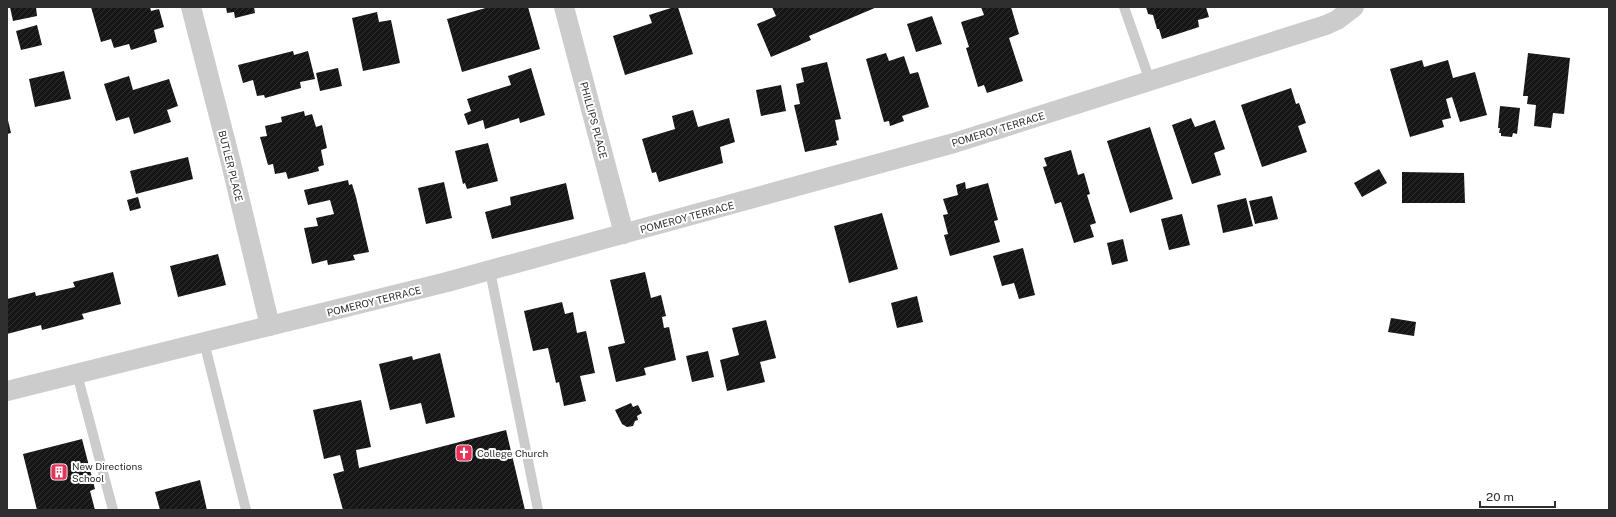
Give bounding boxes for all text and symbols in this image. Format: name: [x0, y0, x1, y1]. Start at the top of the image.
street label: PHILLIPS PLACE: [578, 80, 610, 160]
street label: POMEROY TERRACE: [950, 109, 1046, 149]
street label: BUTLER PLACE: [216, 129, 246, 203]
street label: POMEROY TERRACE: [639, 199, 735, 235]
street label: POMEROY TERRACE: [326, 283, 422, 319]
church icon: College Church: [454, 443, 474, 463]
place label: College Church: [477, 447, 549, 459]
place label: New Directions School: [72, 460, 142, 484]
building icon: New Directions School: [49, 462, 69, 482]
scale bar: [1480, 483, 1555, 509]
text: 20 m: [1486, 490, 1514, 504]

